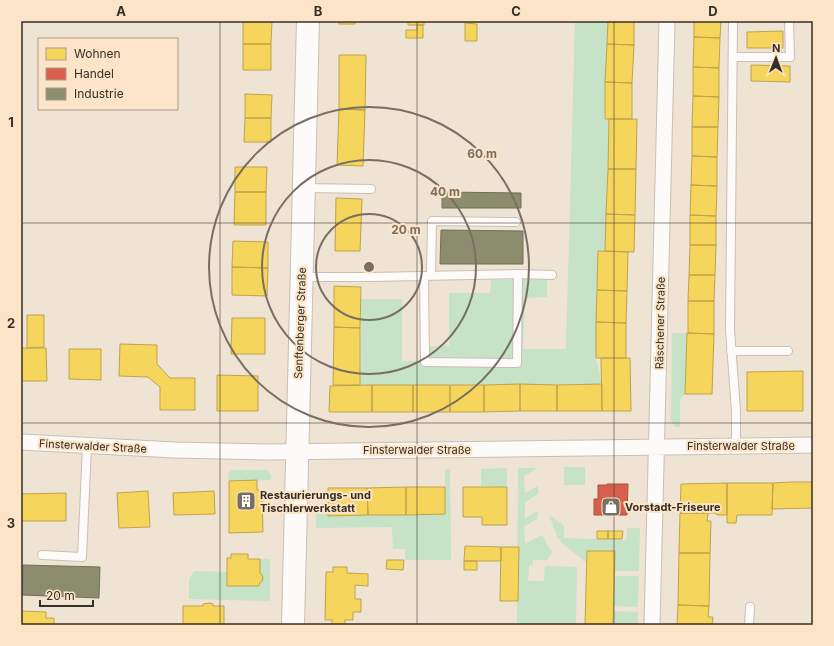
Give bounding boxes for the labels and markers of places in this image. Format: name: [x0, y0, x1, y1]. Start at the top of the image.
centre of rings: [362, 260, 376, 274]
place label: Restaurierungs- und Tischlerwerkstatt: [260, 488, 371, 515]
building icon: Restaurierungs- und Tischlerwerkstatt: [235, 490, 257, 512]
shop icon: Vorstadt-Friseure: [600, 496, 622, 518]
place label: Vorstadt-Friseure: [625, 500, 721, 514]

